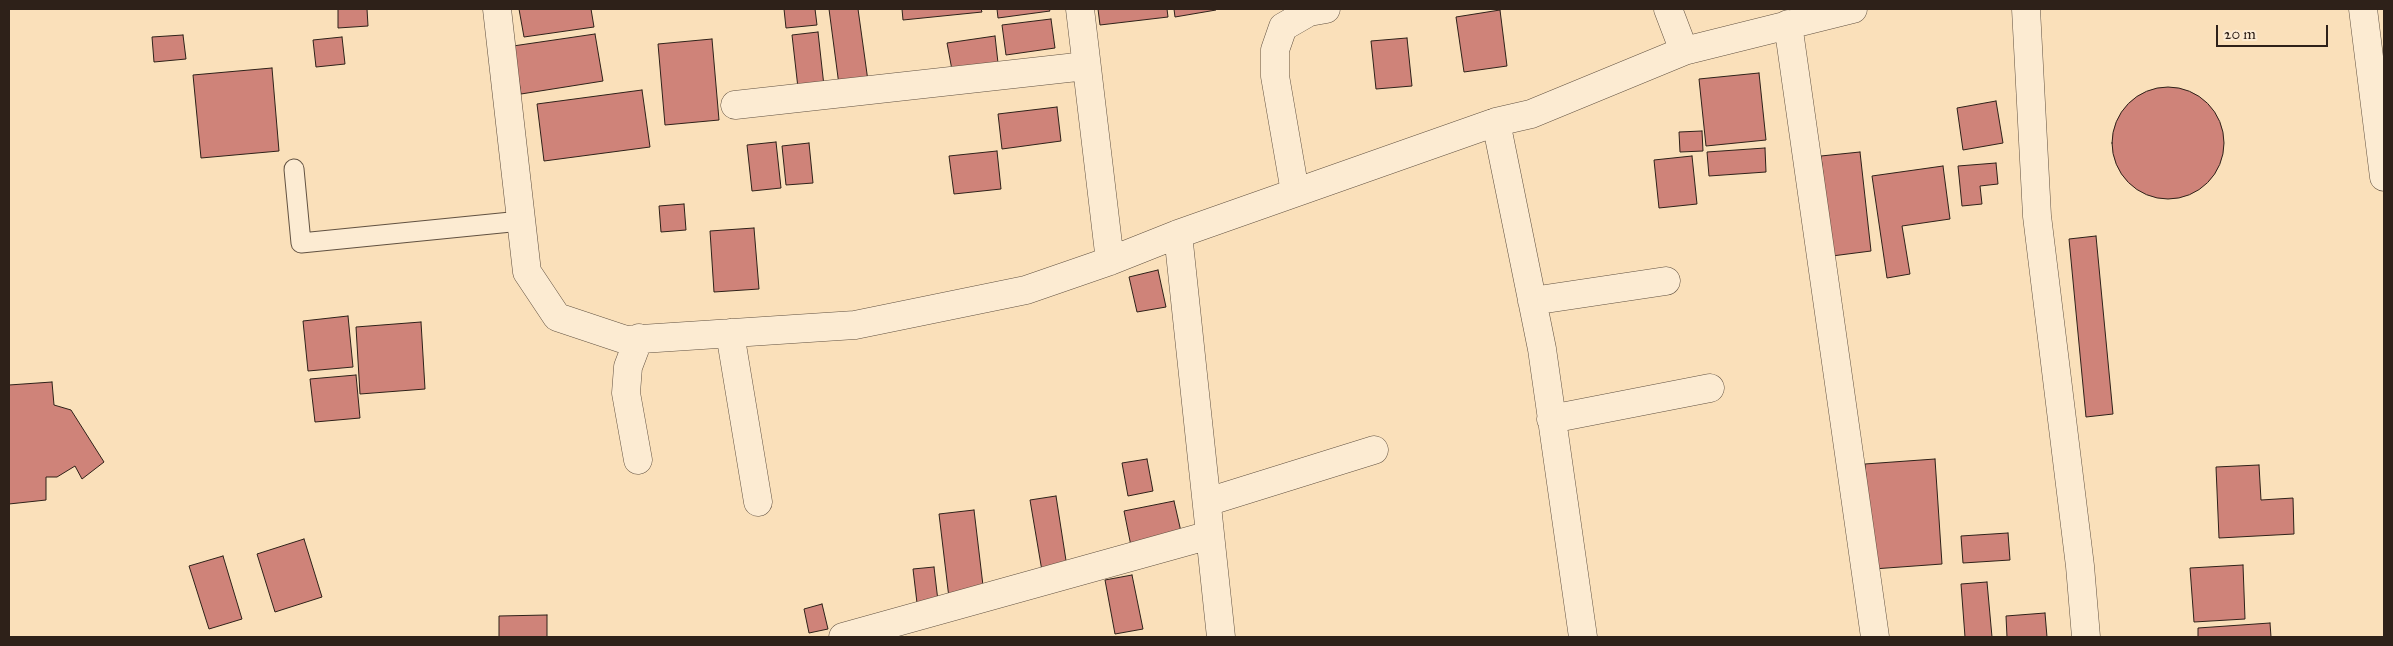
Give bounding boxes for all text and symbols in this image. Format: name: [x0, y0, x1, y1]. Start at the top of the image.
scale bar: [2218, 15, 2330, 47]
text: 20 m: [2224, 25, 2256, 43]

